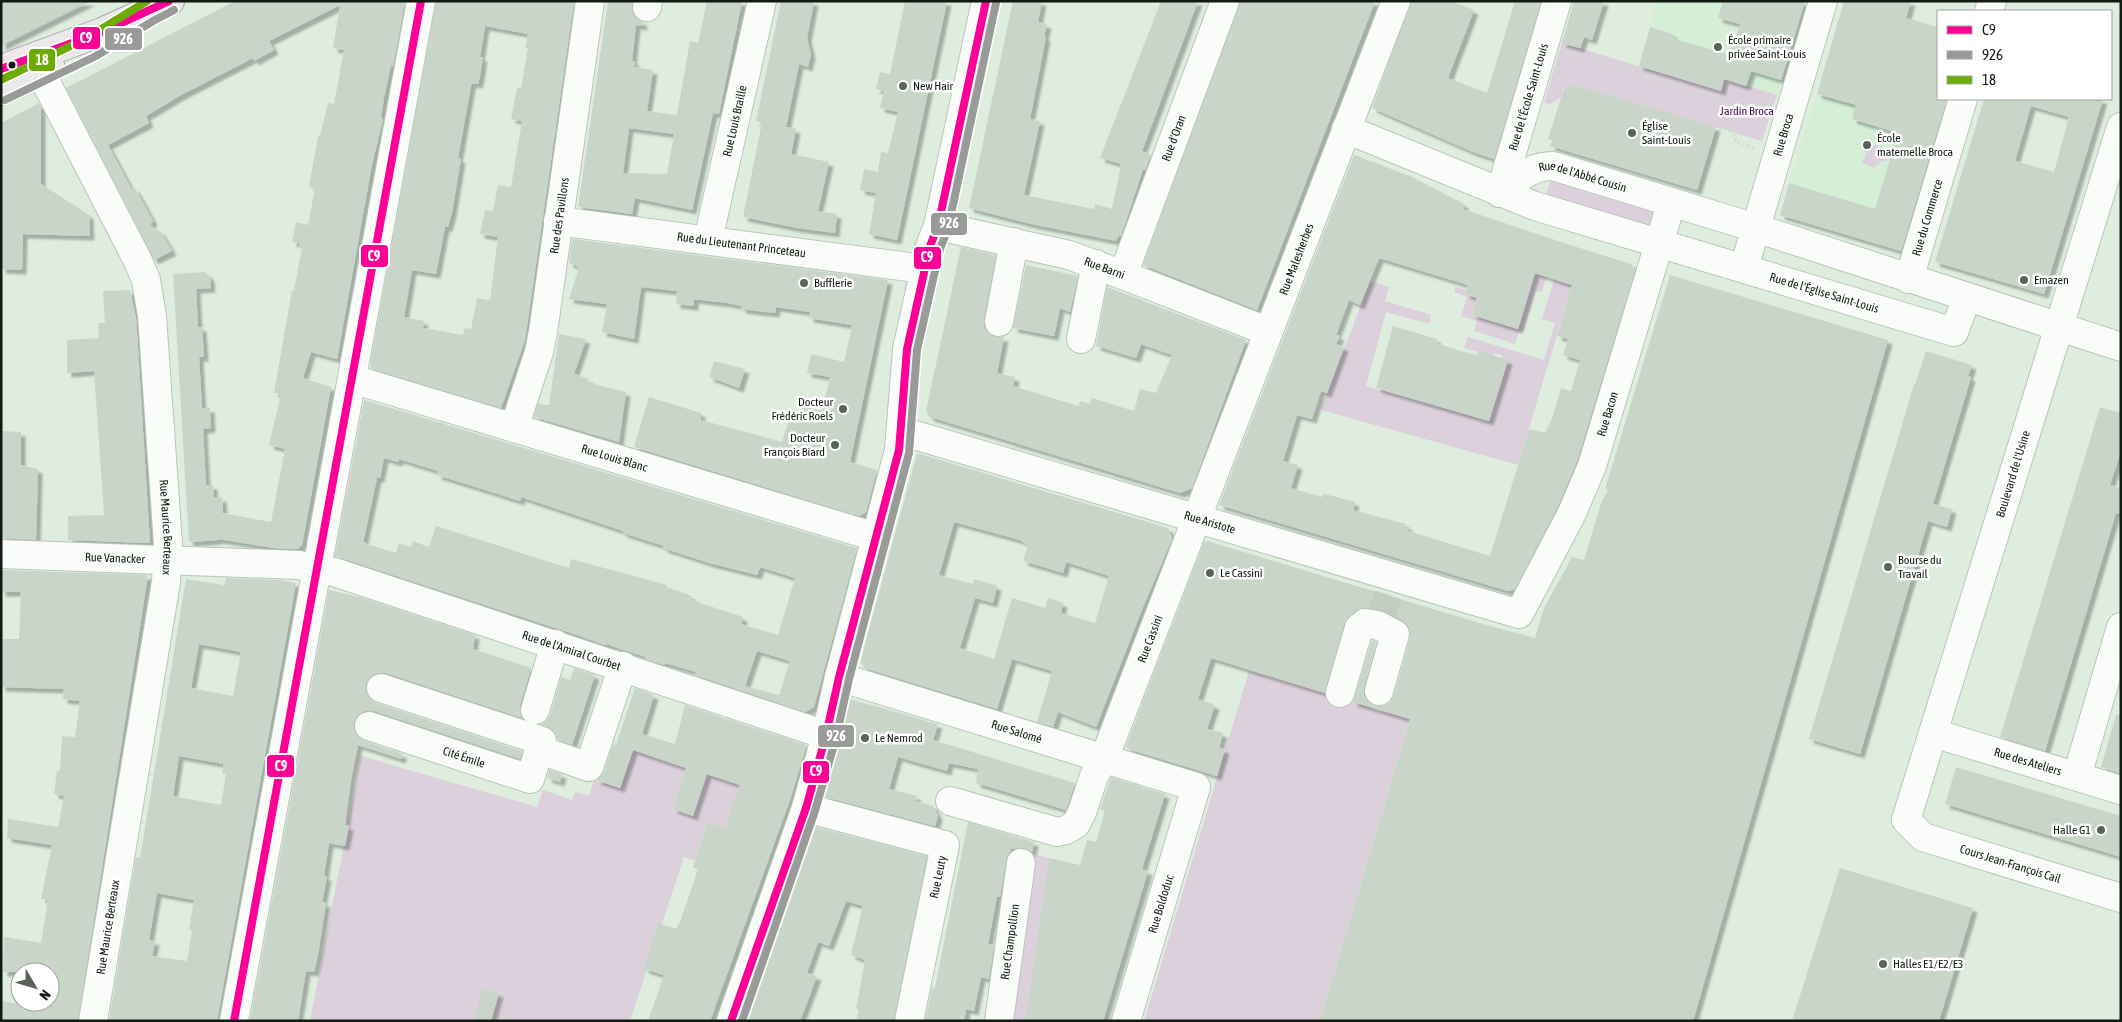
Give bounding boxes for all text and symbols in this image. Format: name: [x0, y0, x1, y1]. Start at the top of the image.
legend: [1937, 10, 2112, 100]
text: C9: [1982, 21, 1996, 38]
line badge: C9: [72, 26, 101, 50]
line badge: 926: [104, 27, 143, 51]
text: C9: [80, 30, 93, 46]
text: 926: [113, 31, 133, 47]
place label: École primaire privée Saint-Louis: [1728, 33, 1806, 61]
marker: École primaire privée Saint-Louis: [1712, 41, 1724, 53]
street label: Rue de l'École Saint-Louis: [1506, 42, 1551, 152]
text: 926: [1982, 46, 2003, 63]
line badge: 18: [28, 48, 56, 72]
text: 18: [35, 52, 49, 68]
unlabelled marker: [7, 60, 17, 70]
text: 18: [1982, 71, 1996, 88]
place label: New Hair: [913, 79, 954, 93]
marker: New Hair: [897, 80, 909, 92]
street label: Rue Louis Braille: [720, 84, 750, 158]
park label: Jardin Broca: [1720, 104, 1774, 118]
street label: Rue Broca: [1771, 112, 1796, 158]
street label: Rue d'Oran: [1159, 113, 1189, 163]
place label: Église Saint-Louis: [1642, 119, 1691, 147]
marker: Église Saint-Louis: [1626, 127, 1638, 139]
place label: École maternelle Broca: [1877, 131, 1953, 159]
marker: École maternelle Broca: [1861, 139, 1873, 151]
street label: Rue de l'Abbé Cousin: [1537, 159, 1628, 195]
street label: Rue des Pavillons: [547, 177, 572, 255]
street label: Rue du Commerce: [1909, 178, 1945, 258]
line badge: 926: [930, 212, 968, 236]
text: 926: [939, 215, 959, 231]
street label: Rue Malesherbes: [1276, 221, 1317, 297]
street label: Rue du Lieutenant Princeteau: [676, 230, 807, 260]
line badge: C9: [360, 244, 389, 268]
line badge: C9: [913, 246, 942, 270]
text: C9: [368, 248, 381, 264]
text: C9: [921, 249, 934, 265]
street label: Rue Barni: [1082, 254, 1127, 282]
street label: Rue de l'Église Saint-Louis: [1768, 270, 1880, 316]
place label: Emazen: [2034, 273, 2069, 287]
marker: Emazen: [2018, 274, 2030, 286]
place label: Bufflerie: [814, 276, 852, 290]
marker: Bufflerie: [798, 277, 810, 289]
street label: Rue Bacon: [1594, 390, 1621, 438]
place label: Docteur Frédéric Roels: [771, 395, 833, 423]
marker: Docteur Frédéric Roels: [837, 403, 849, 415]
street label: Boulevard de l'Usine: [1993, 429, 2033, 519]
place label: Docteur François Biard: [764, 431, 825, 459]
marker: Docteur François Biard: [829, 439, 841, 451]
street label: Rue Louis Blanc: [580, 442, 650, 475]
street label: Rue Maurice Berteaux: [156, 479, 175, 576]
street label: Rue Aristote: [1182, 508, 1237, 537]
street label: Rue Vanacker: [85, 550, 146, 566]
place label: Bourse du Travail: [1898, 553, 1942, 581]
marker: Bourse du Travail: [1882, 561, 1894, 573]
place label: Le Cassini: [1220, 566, 1263, 580]
marker: Le Cassini: [1204, 567, 1216, 579]
street label: Rue Cassini: [1135, 613, 1166, 665]
street label: Rue de l'Amiral Courbet: [520, 628, 623, 674]
street label: Rue Salomé: [990, 717, 1044, 746]
line badge: 926: [817, 724, 855, 748]
text: 926: [826, 728, 846, 744]
place label: Le Nemrod: [875, 731, 923, 745]
marker: Le Nemrod: [859, 732, 871, 744]
street label: Cité Émile: [441, 744, 487, 771]
street label: Rue des Ateliers: [1992, 745, 2063, 779]
line badge: C9: [266, 754, 295, 778]
text: C9: [275, 758, 288, 774]
line badge: C9: [802, 760, 830, 784]
text: C9: [810, 763, 823, 779]
place label: Halle G1: [2053, 823, 2091, 837]
marker: Halle G1: [2095, 824, 2107, 836]
street label: Cours Jean-François Cail: [1958, 842, 2063, 886]
street label: Rue Leuty: [927, 854, 949, 900]
street label: Rue Boldoduc: [1145, 872, 1177, 935]
street label: Rue Maurice Berteaux: [94, 878, 122, 975]
street label: Rue Champollion: [998, 903, 1022, 981]
place label: Halles E1/E2/E3: [1893, 957, 1964, 971]
marker: Halles E1/E2/E3: [1877, 958, 1889, 970]
north arrow: [10, 962, 60, 1012]
text: N: [36, 987, 54, 1003]

